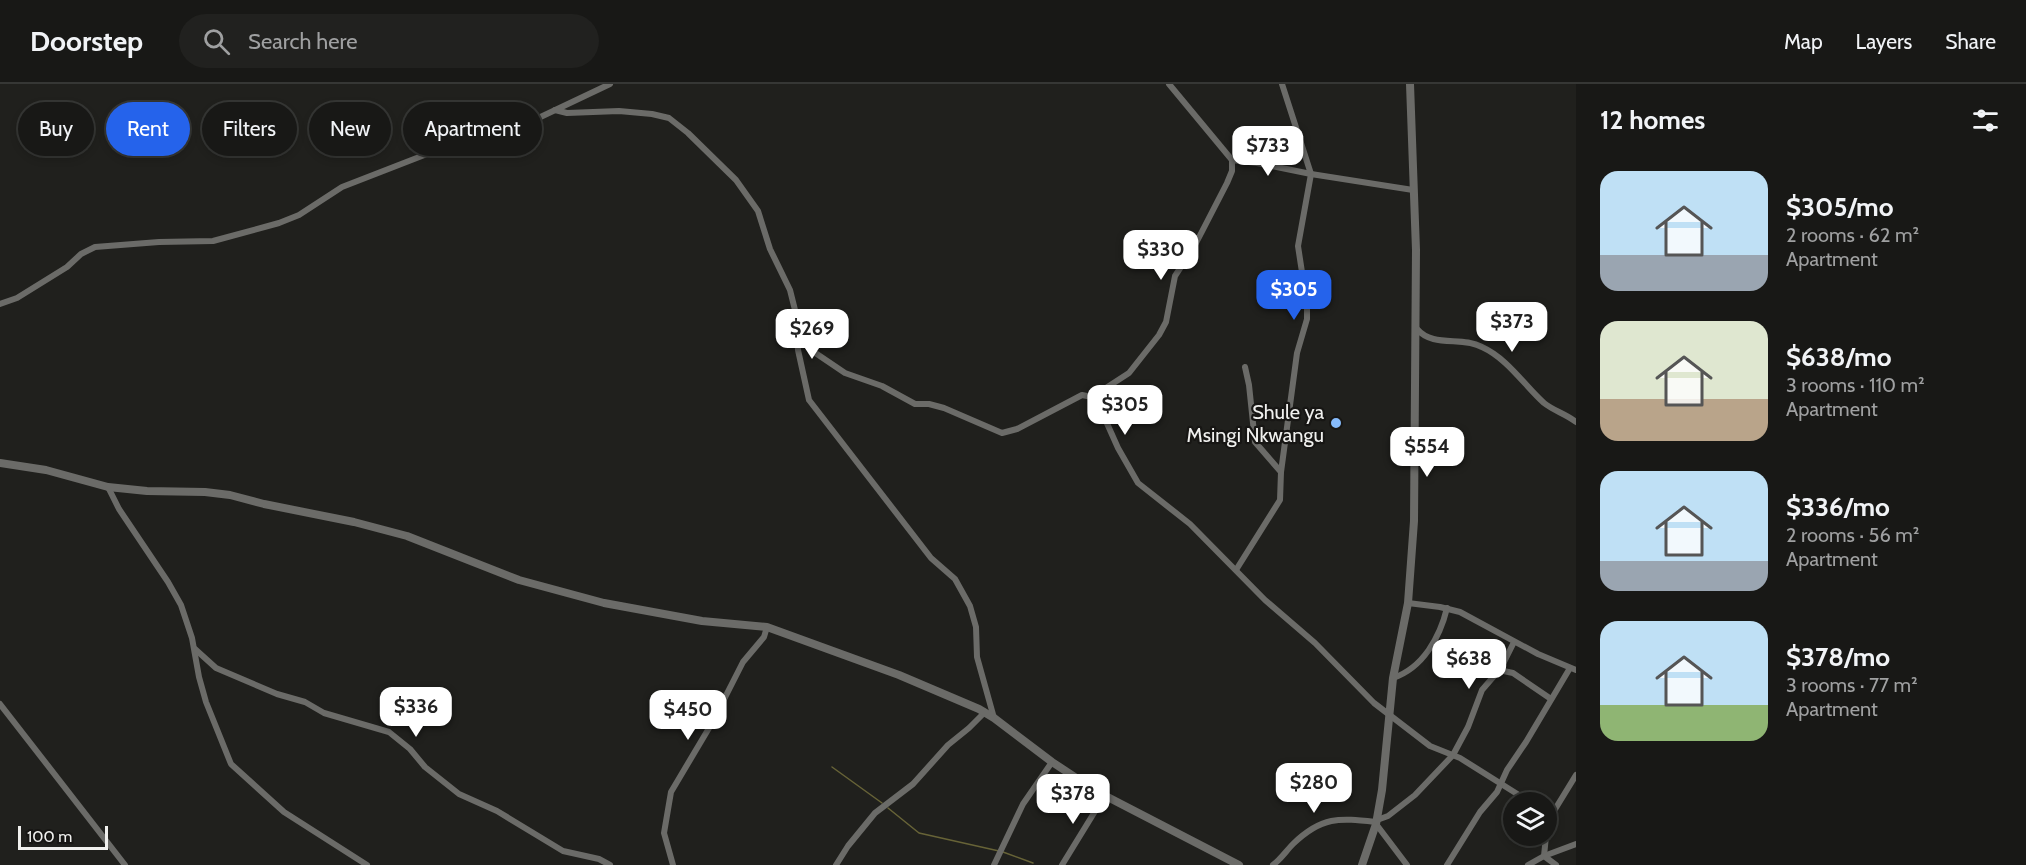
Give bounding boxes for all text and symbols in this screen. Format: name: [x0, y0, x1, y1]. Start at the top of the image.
search box: [179, 14, 599, 68]
text: Doorstep: [30, 24, 143, 58]
icon: search: [200, 25, 233, 58]
text: Search here: [248, 28, 357, 55]
text: Map: [1784, 29, 1823, 54]
text: Layers: [1856, 29, 1912, 54]
text: Share: [1945, 29, 1996, 54]
chip: Buy: [18, 102, 94, 156]
chip: Rent: [106, 102, 190, 156]
chip: Filters: [202, 102, 297, 156]
chip: New: [309, 102, 391, 156]
chip: Apartment: [403, 102, 542, 156]
text: 12 homes: [1600, 104, 1705, 136]
icon: filters: [1969, 104, 2002, 137]
pin: $733: [1232, 126, 1304, 177]
text: $733: [1246, 133, 1290, 157]
text: $305/mo: [1786, 191, 1893, 223]
icon: home: [1648, 195, 1720, 267]
text: 2 rooms · 62 m²: [1786, 223, 1919, 247]
pin: $330: [1125, 230, 1197, 281]
text: $330: [1137, 237, 1185, 261]
text: Apartment: [1786, 247, 1878, 271]
pin: $305: [1258, 270, 1330, 321]
text: $305: [1270, 277, 1318, 301]
pin: $373: [1476, 302, 1548, 353]
pin: $269: [776, 309, 848, 360]
text: $373: [1490, 309, 1534, 333]
text: $269: [790, 316, 834, 340]
text: $638/mo: [1786, 341, 1891, 373]
icon: home: [1648, 345, 1720, 417]
text: 3 rooms · 110 m²: [1786, 373, 1925, 397]
pin: $305: [1089, 385, 1161, 436]
text: $305: [1101, 392, 1149, 416]
text: Apartment: [1786, 397, 1878, 421]
place label: Shule ya Msingi Nkwangu: [1187, 400, 1324, 447]
marker: Shule ya Msingi Nkwangu: [1329, 416, 1343, 430]
pin: $554: [1391, 427, 1463, 478]
text: $554: [1404, 434, 1450, 458]
text: $336/mo: [1786, 491, 1890, 523]
icon: home: [1648, 495, 1720, 567]
text: 2 rooms · 56 m²: [1786, 523, 1919, 547]
text: Apartment: [1786, 547, 1878, 571]
pin: $638: [1433, 639, 1505, 690]
text: $378/mo: [1786, 641, 1890, 673]
icon: home: [1648, 645, 1720, 717]
text: $638: [1446, 646, 1492, 670]
text: 3 rooms · 77 m²: [1786, 673, 1918, 697]
pin: $336: [380, 687, 452, 738]
pin: $450: [652, 690, 724, 741]
text: $336: [394, 694, 438, 718]
text: $450: [664, 697, 712, 721]
text: Apartment: [1786, 697, 1878, 721]
pin: $280: [1278, 763, 1350, 814]
text: $280: [1290, 770, 1338, 794]
pin: $378: [1037, 774, 1109, 825]
text: $378: [1051, 781, 1095, 805]
map controls: [1503, 792, 1557, 846]
button: layers: [1503, 792, 1557, 846]
scale bar: [18, 823, 108, 850]
text: 100 m: [27, 827, 72, 846]

